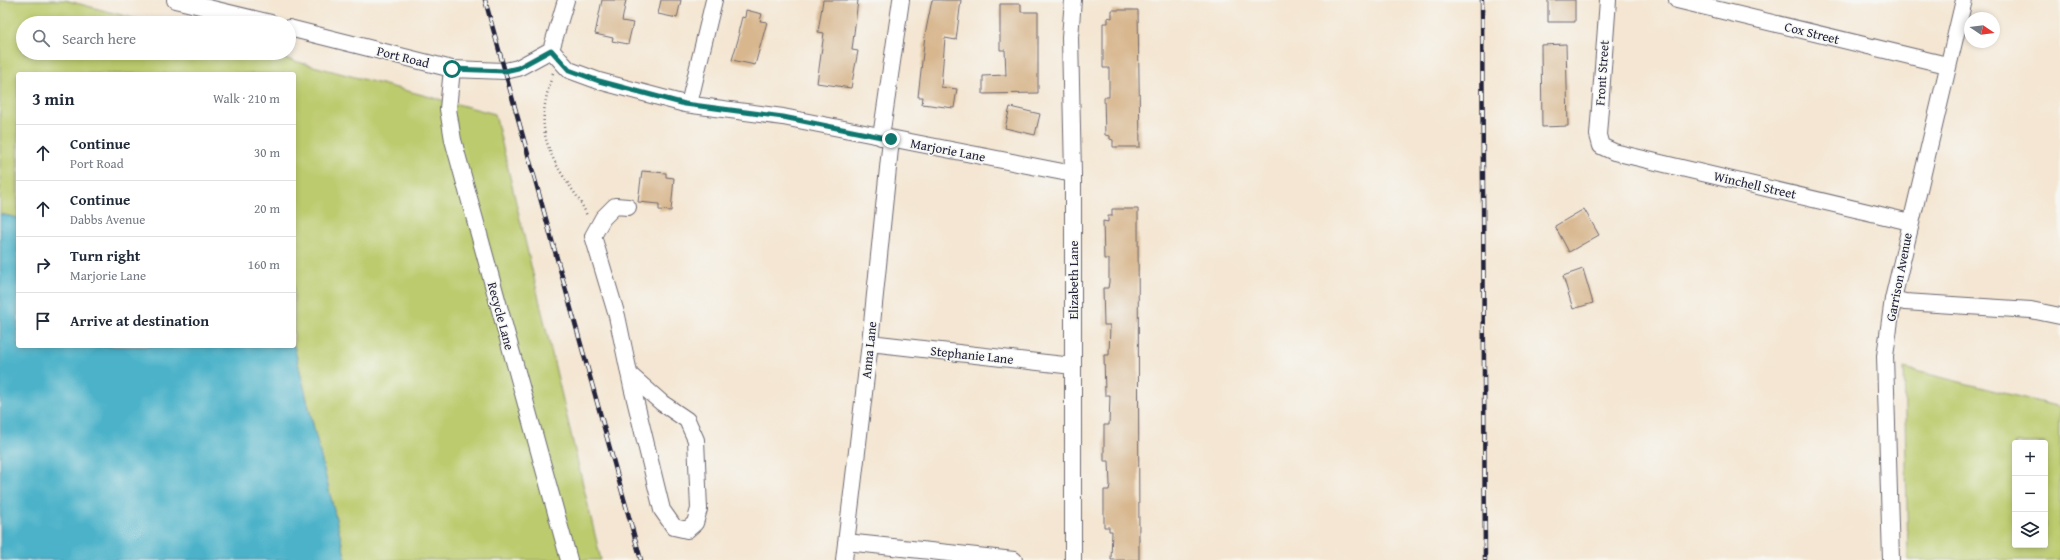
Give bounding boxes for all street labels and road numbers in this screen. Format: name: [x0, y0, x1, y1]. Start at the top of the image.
street label: Cox Street: [1783, 17, 1842, 49]
street label: Front Street: [1590, 39, 1614, 106]
street label: Port Road: [375, 41, 431, 73]
street label: Marjorie Lane: [909, 133, 987, 167]
street label: Winchell Street: [1712, 166, 1798, 204]
street label: Garrison Avenue: [1881, 231, 1917, 323]
street label: Elizabeth Lane: [1064, 240, 1083, 320]
street label: Recycle Lane: [483, 280, 519, 352]
street label: Anna Lane: [857, 320, 881, 380]
street label: Stephanie Lane: [930, 341, 1014, 369]

